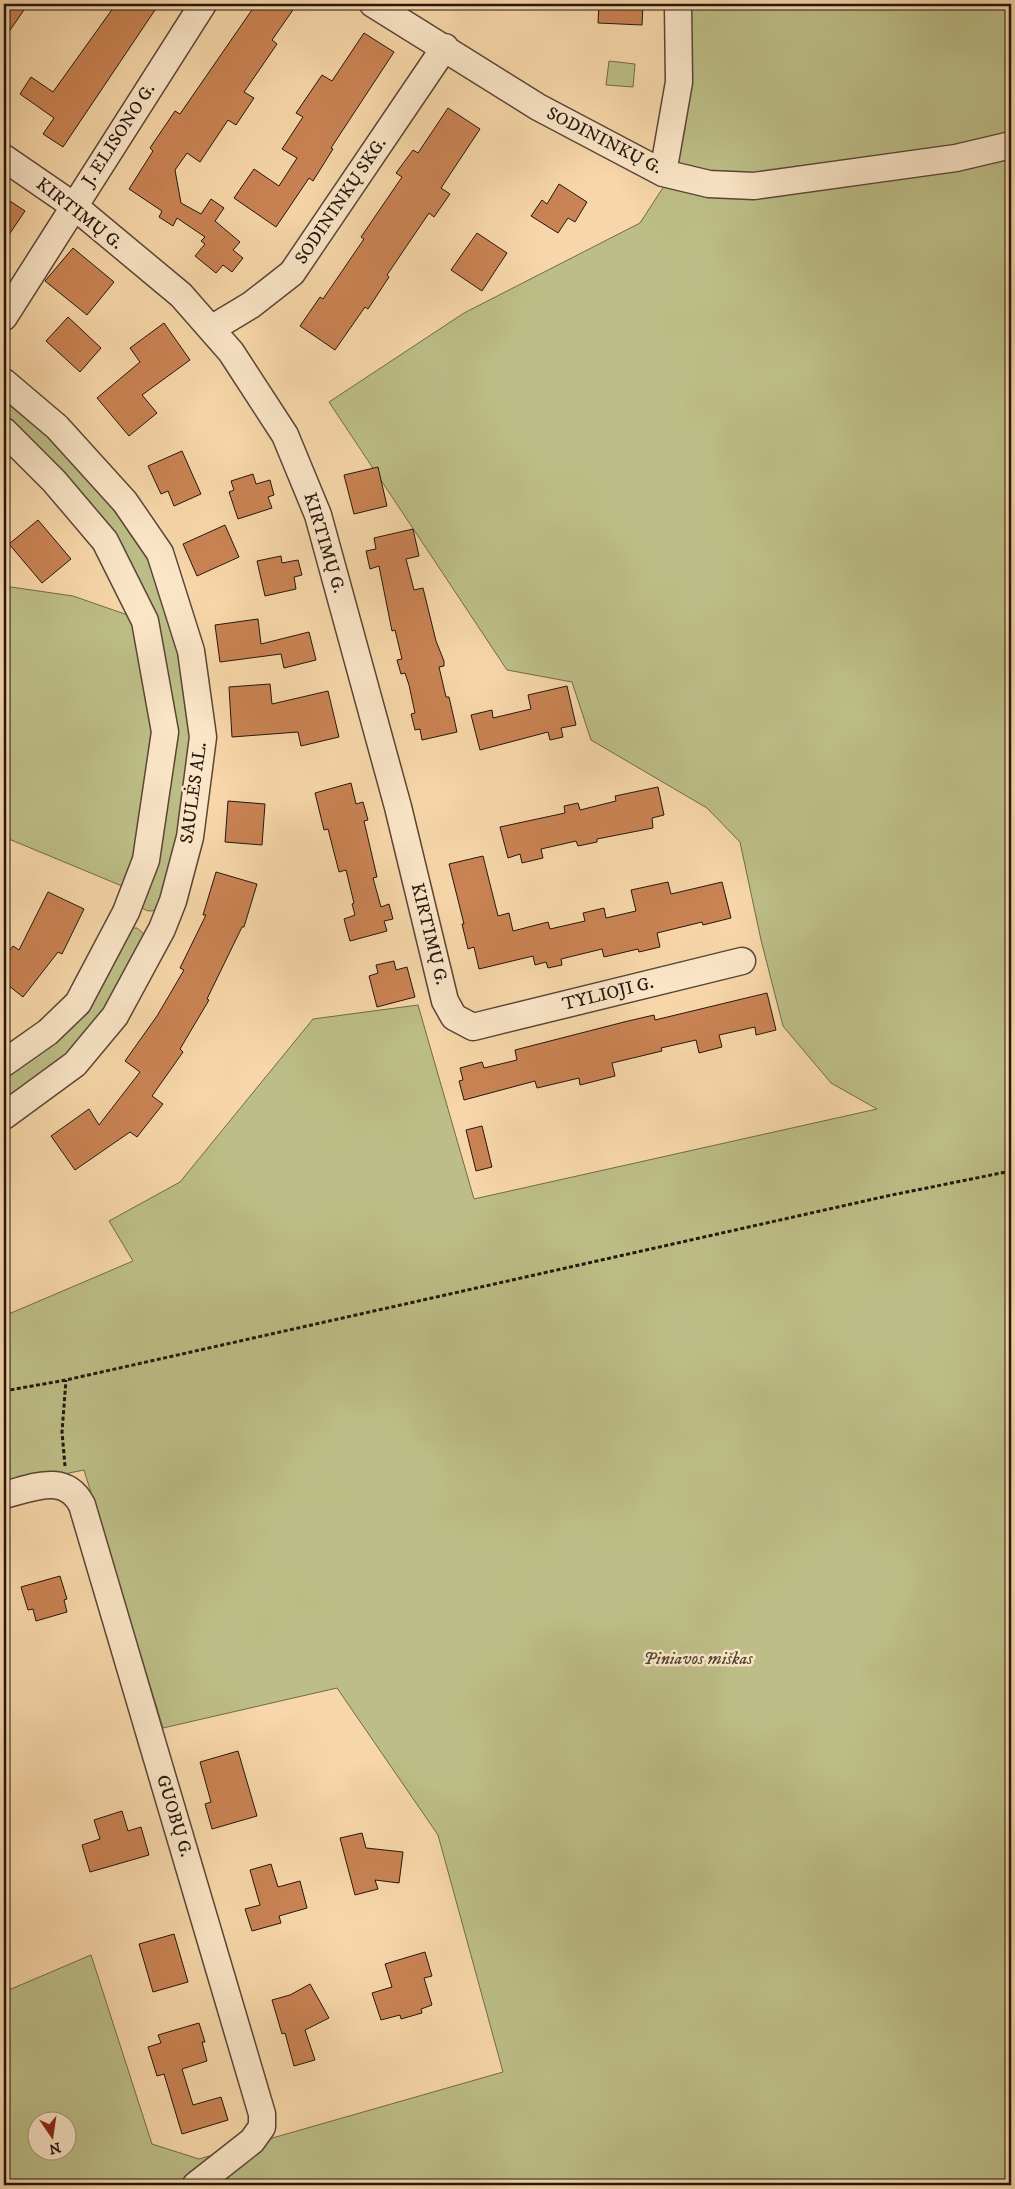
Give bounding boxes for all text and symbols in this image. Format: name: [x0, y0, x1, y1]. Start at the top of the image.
street label: J. ELISONO G.: [77, 80, 160, 192]
street label: SODININKŲ G.: [543, 102, 665, 180]
street label: SODININKŲ SKG.: [290, 133, 392, 269]
street label: KIRTIMŲ G.: [31, 173, 127, 255]
street label: KIRTIMŲ G.: [298, 490, 350, 596]
street label: SAULĖS AL.: [176, 741, 212, 845]
street label: KIRTIMŲ G.: [406, 881, 452, 987]
street label: TYLIOJI G.: [560, 972, 656, 1016]
park label: Piniavos miškas: [643, 1648, 753, 1670]
street label: GUOBŲ G.: [151, 1772, 197, 1860]
north arrow: [28, 2112, 78, 2162]
text: N: [47, 2138, 62, 2158]

